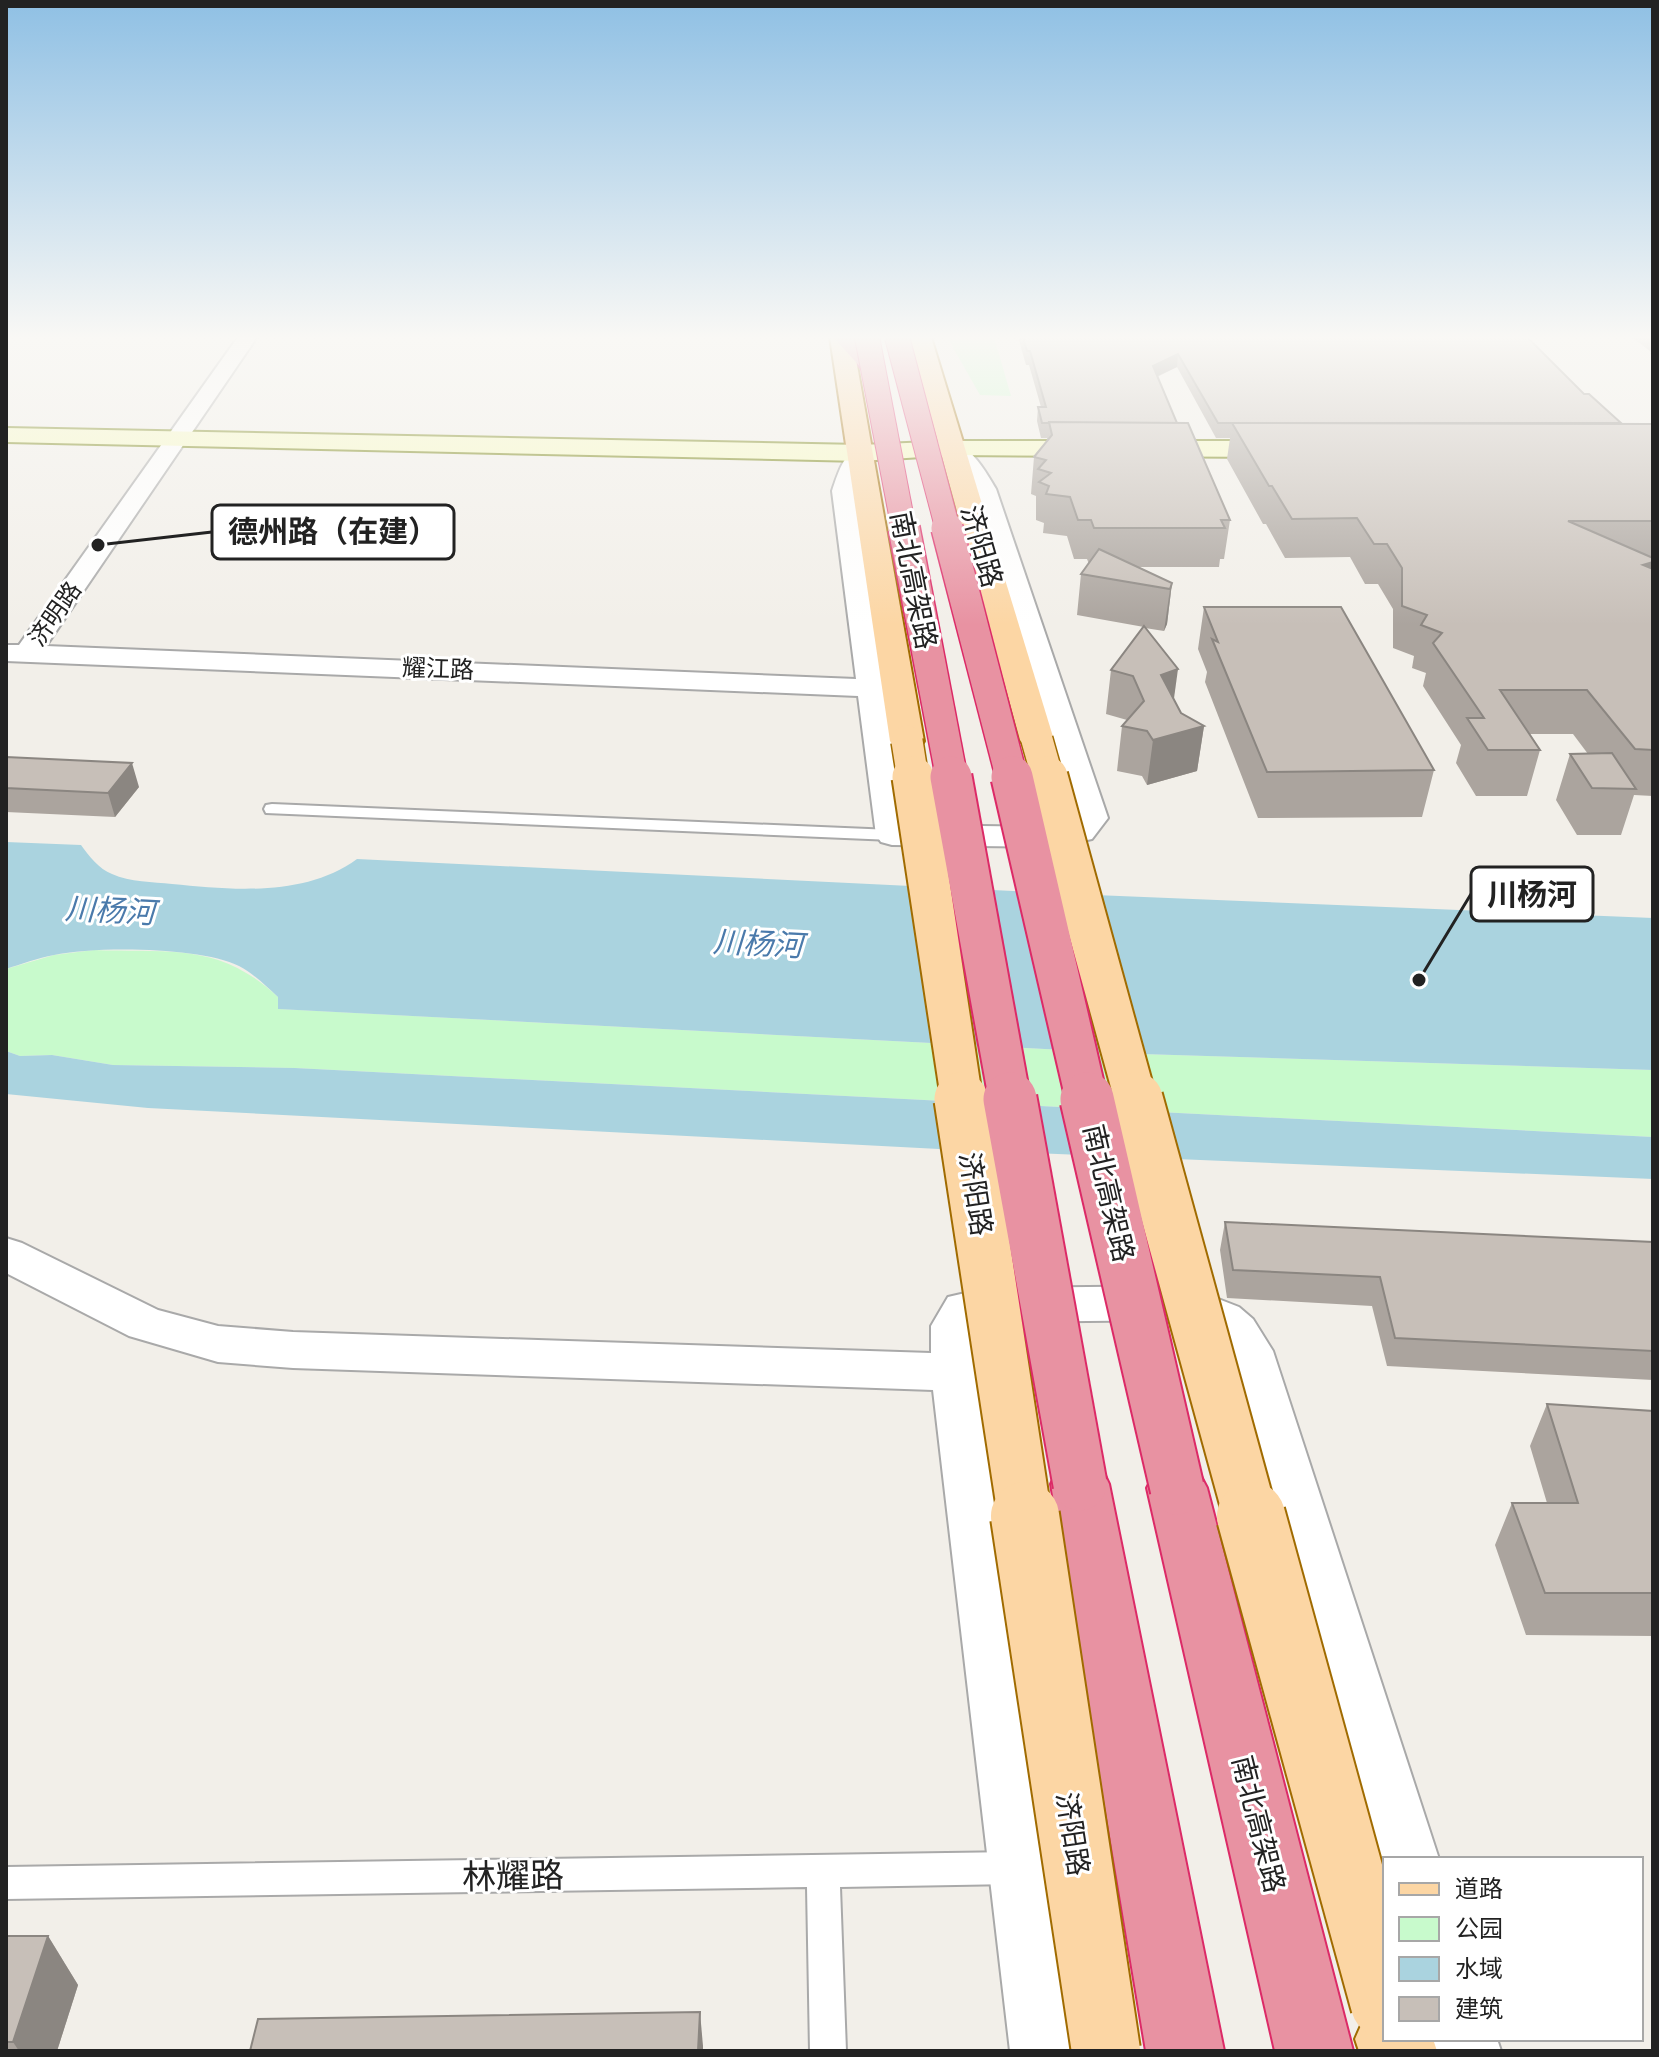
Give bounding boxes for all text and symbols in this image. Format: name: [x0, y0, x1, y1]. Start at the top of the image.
street label: 济阳路: [954, 501, 1009, 591]
callout: 德州路（在建）: [212, 505, 454, 559]
street label: 南北高架路: [884, 508, 943, 652]
text: 德州路（在建）: [228, 514, 438, 549]
street label: 济明路: [23, 576, 87, 652]
street label: 耀江路: [402, 654, 474, 684]
callout: 川杨河: [1471, 867, 1593, 921]
text: 川杨河: [1487, 877, 1577, 912]
water label: 川杨河: [64, 891, 161, 931]
water label: 川杨河: [712, 924, 809, 964]
street label: 南北高架路: [1077, 1121, 1140, 1265]
street label: 济阳路: [953, 1150, 998, 1238]
street label: 南北高架路: [1226, 1752, 1291, 1896]
street label: 济阳路: [1050, 1790, 1095, 1878]
street label: 林耀路: [462, 1855, 564, 1897]
legend: [1383, 1857, 1643, 2041]
text: 道路: [1455, 1875, 1503, 1903]
text: 公园: [1455, 1915, 1503, 1943]
text: 水域: [1455, 1955, 1503, 1983]
text: 建筑: [1455, 1995, 1503, 2023]

